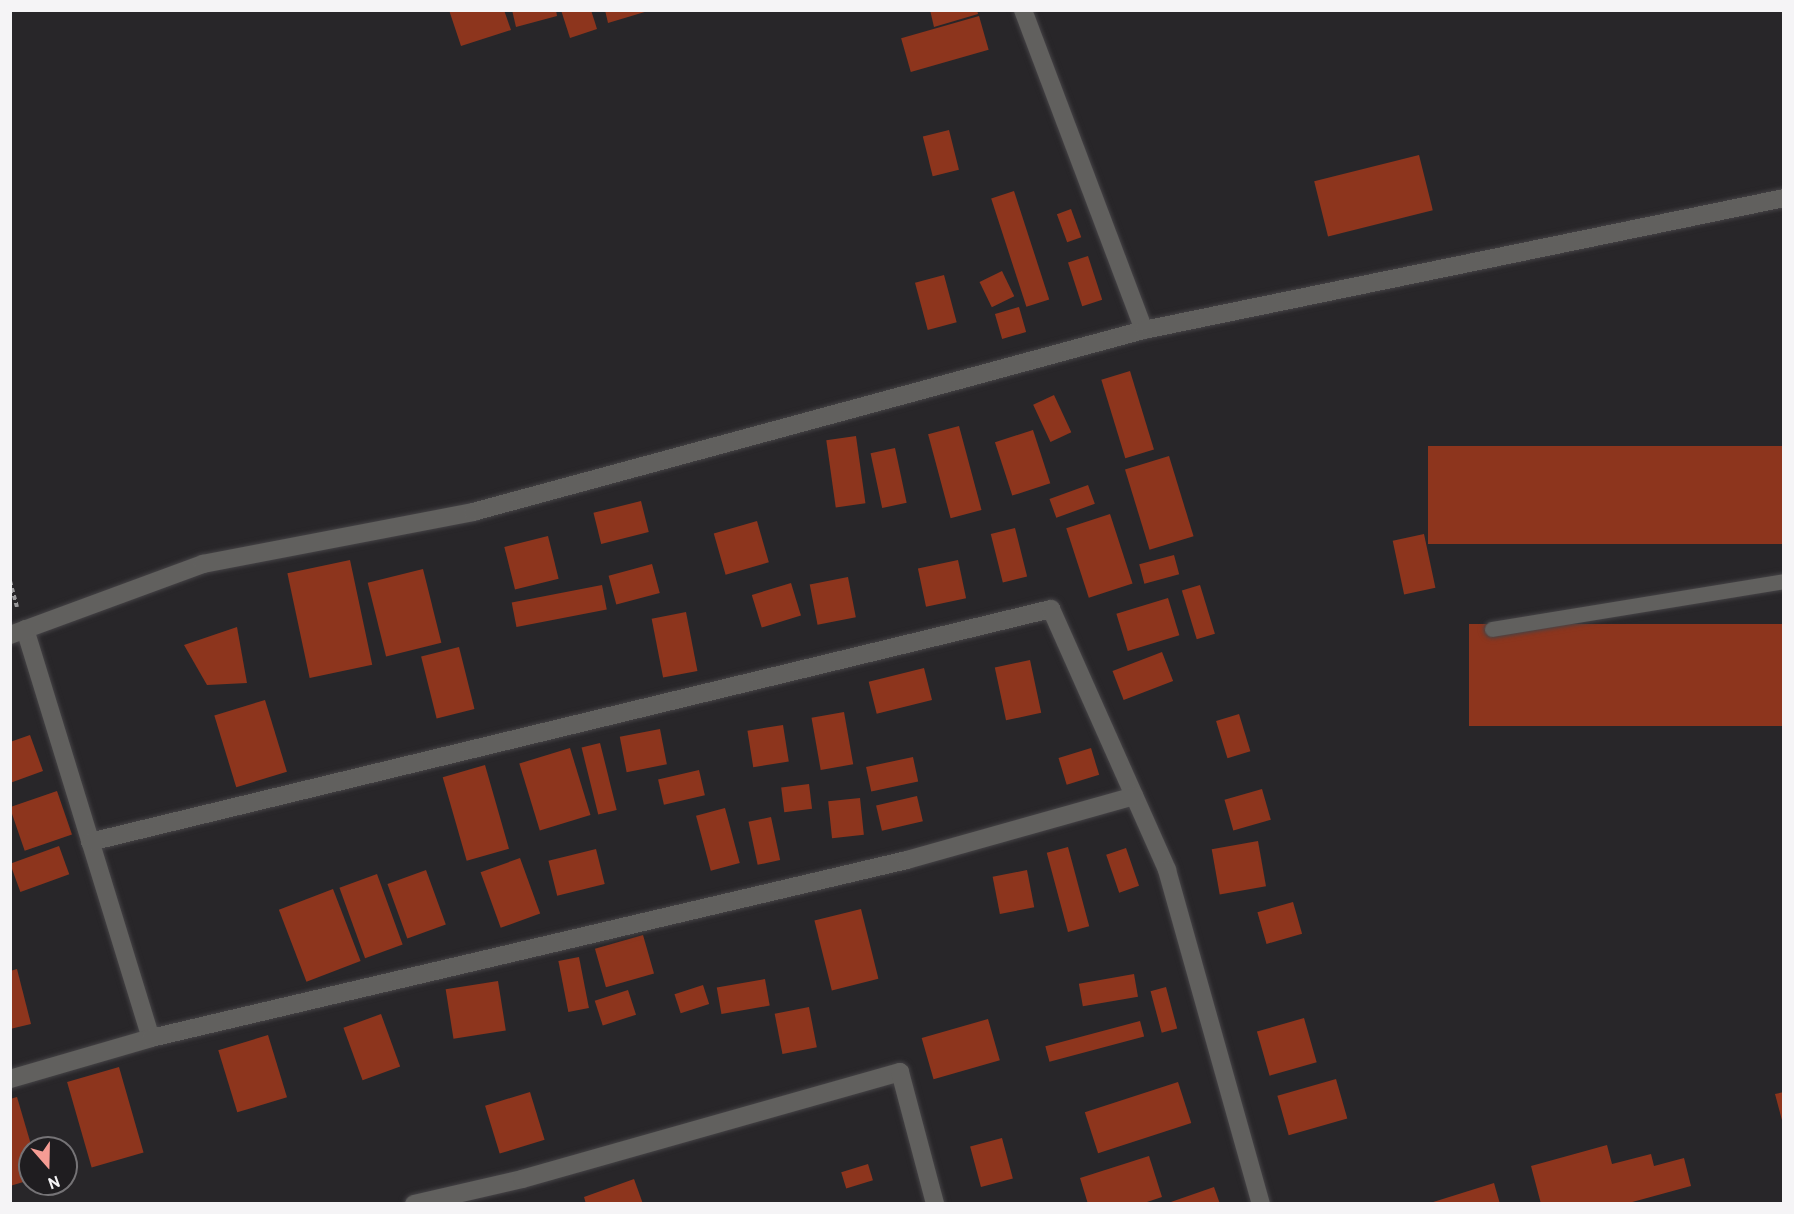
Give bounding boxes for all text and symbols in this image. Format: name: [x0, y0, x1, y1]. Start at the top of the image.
north arrow: [18, 1136, 78, 1196]
text: N: [45, 1170, 62, 1192]

